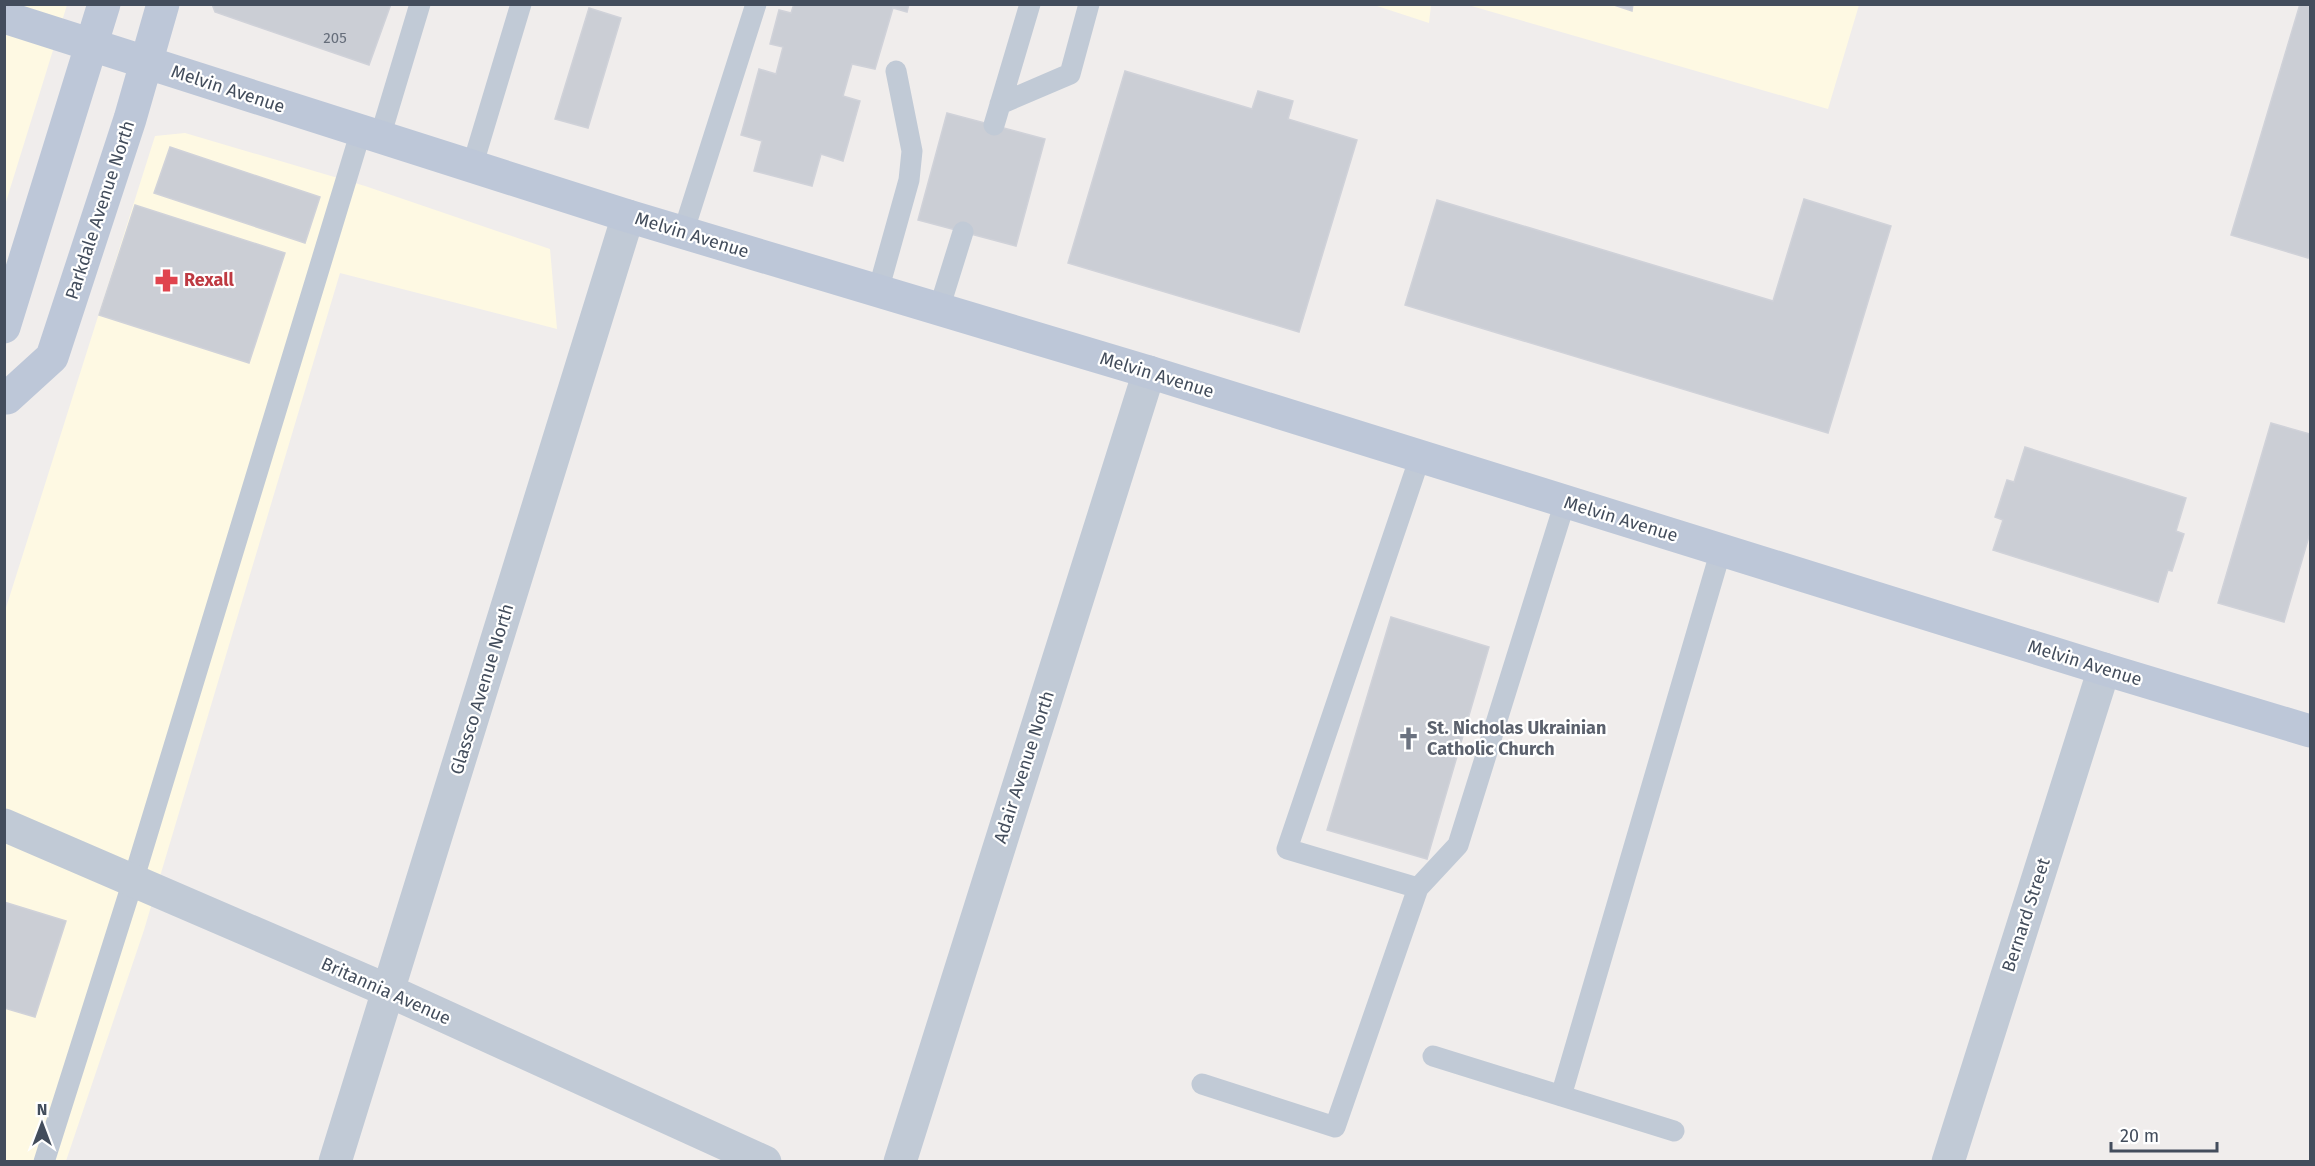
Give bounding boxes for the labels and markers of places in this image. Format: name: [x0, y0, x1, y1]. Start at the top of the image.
pharmacy icon: Rexall: [153, 267, 179, 293]
place label: Rexall: [184, 269, 235, 291]
place label: St. Nicholas Ukrainian Catholic Church: [1427, 717, 1606, 760]
church icon: St. Nicholas Ukrainian Catholic Church: [1396, 725, 1422, 751]

